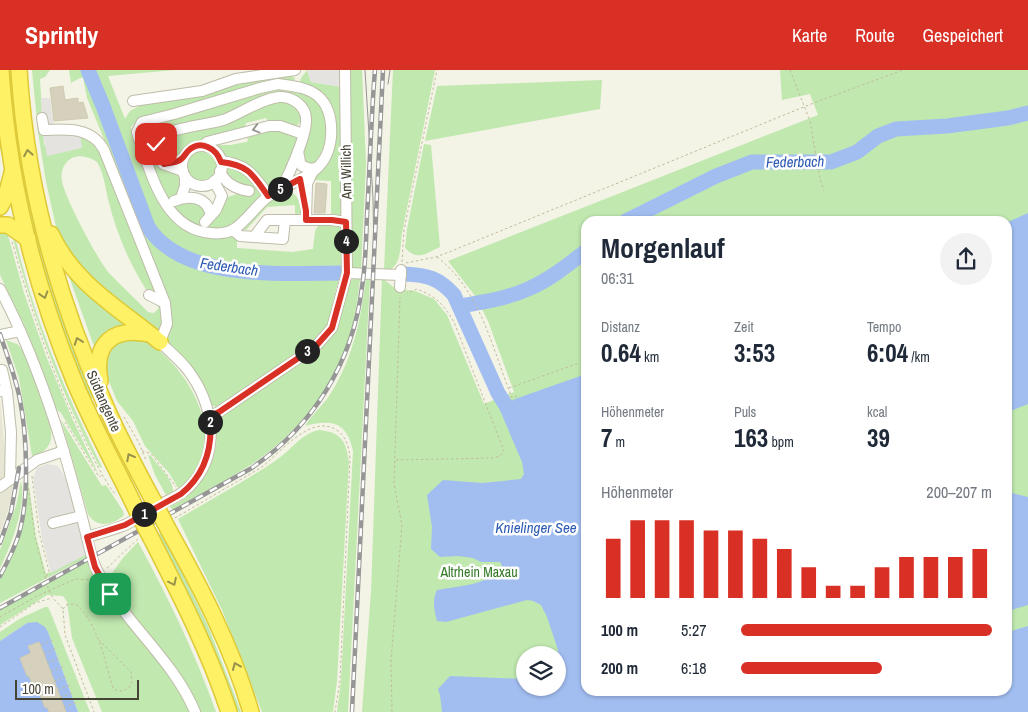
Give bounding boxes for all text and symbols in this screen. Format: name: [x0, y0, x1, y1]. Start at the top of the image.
text: Sprintly: [25, 19, 98, 51]
text: Karte: [792, 23, 827, 48]
text: Route: [855, 23, 895, 48]
text: Gespeichert: [923, 23, 1003, 48]
pin: [135, 123, 177, 165]
one-way arrow: [252, 123, 261, 134]
icon: check: [142, 130, 170, 158]
street label: Am Willich: [337, 144, 355, 201]
one-way arrow: [24, 149, 34, 158]
water label: Federbach: [766, 150, 825, 173]
pin: 5: [268, 176, 292, 202]
text: 5: [277, 180, 284, 198]
pin: 4: [334, 228, 358, 254]
text: Morgenlauf: [601, 229, 725, 267]
text: 4: [343, 232, 350, 250]
button: share: [940, 233, 992, 285]
water label: Federbach: [199, 252, 260, 281]
text: 06:31: [601, 267, 634, 289]
one-way arrow: [39, 291, 49, 299]
text: Distanz: [601, 318, 640, 336]
text: Zeit: [734, 318, 754, 336]
text: Tempo: [867, 318, 901, 336]
text: 0.64: [601, 336, 641, 370]
text: 3:53: [734, 336, 775, 370]
text: 6:04: [867, 336, 908, 370]
one-way arrow: [74, 337, 84, 346]
pin: 3: [294, 338, 320, 364]
text: 3: [304, 342, 311, 360]
text: km: [641, 348, 659, 366]
text: /km: [908, 348, 930, 366]
street label: Südtangente: [83, 368, 125, 434]
text: Höhenmeter: [601, 403, 664, 421]
text: Puls: [734, 403, 756, 421]
text: kcal: [867, 403, 887, 421]
pin: 2: [198, 410, 222, 434]
text: 2: [207, 413, 214, 431]
text: 7: [601, 421, 612, 455]
text: 163: [734, 421, 768, 455]
text: 39: [867, 421, 890, 455]
text: m: [612, 433, 625, 451]
text: bpm: [768, 433, 794, 451]
one-way arrow: [126, 454, 136, 463]
text: Höhenmeter: [601, 481, 673, 503]
text: 200–207 m: [926, 481, 992, 503]
pin: 1: [132, 502, 156, 526]
text: 1: [141, 505, 148, 523]
water label: Knielinger See: [495, 517, 577, 538]
park label: Altrhein Maxau: [439, 563, 518, 581]
pin: [89, 573, 131, 615]
one-way arrow: [167, 577, 177, 586]
icon: arrive: [96, 580, 124, 608]
text: 100 m: [601, 619, 638, 641]
text: 5:27: [681, 619, 707, 641]
map controls: [516, 646, 566, 696]
button: layers: [516, 646, 566, 696]
text: 200 m: [601, 657, 638, 679]
text: 6:18: [681, 657, 707, 679]
one-way arrow: [231, 662, 242, 671]
scale bar: [15, 677, 139, 700]
text: 100 m: [22, 680, 54, 698]

